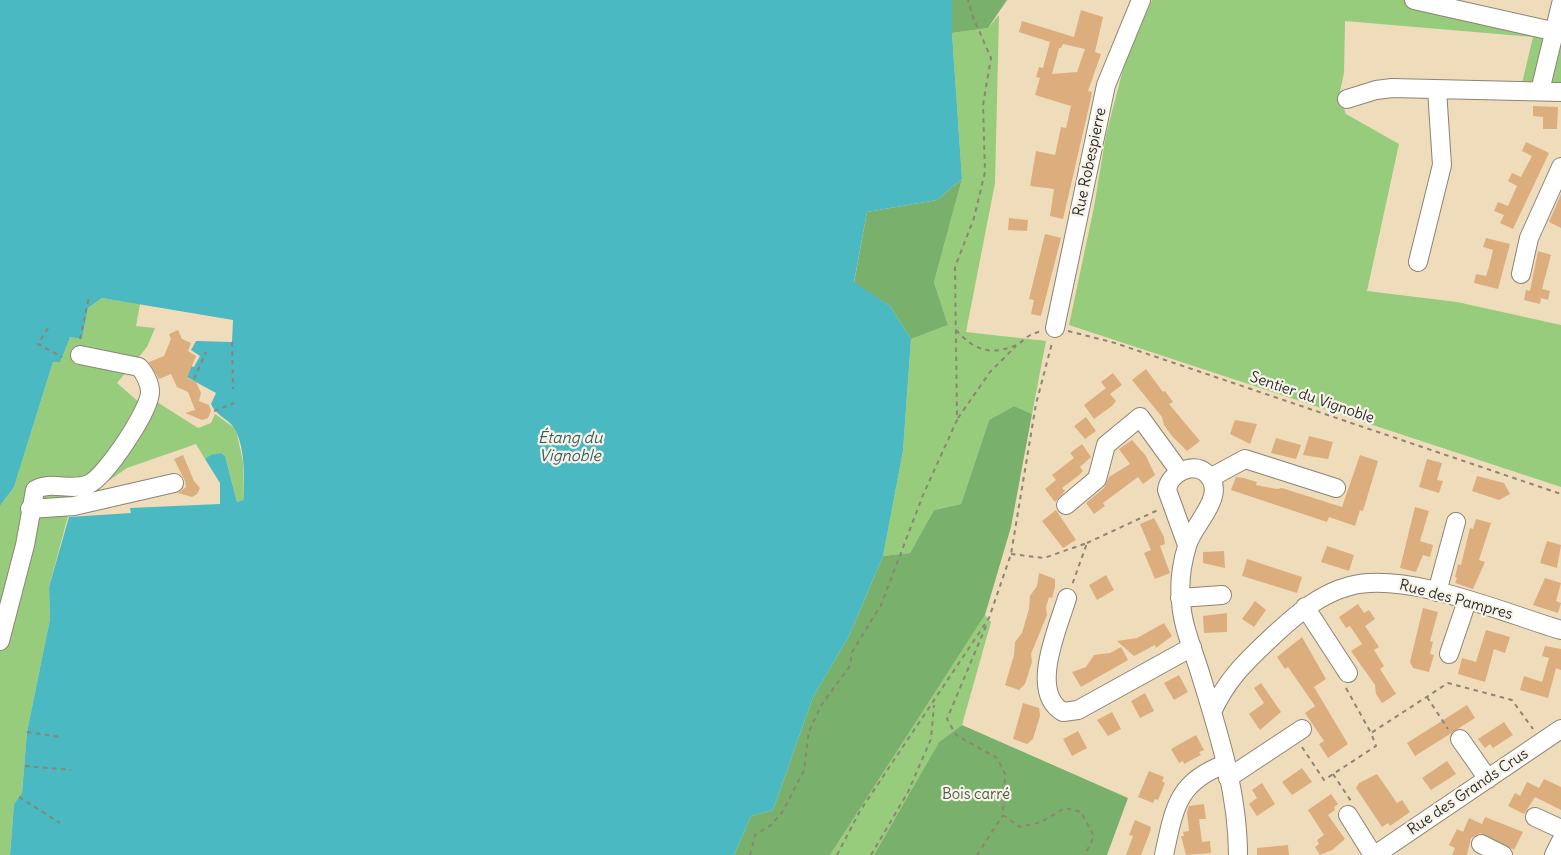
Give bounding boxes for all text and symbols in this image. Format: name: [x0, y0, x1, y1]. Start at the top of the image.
street label: Rue Robespierre: [1070, 106, 1110, 218]
street label: Sentier du Vignoble: [1247, 368, 1377, 428]
water label: Étang du Vignoble: [538, 428, 602, 466]
street label: Rue des Pampres: [1397, 576, 1515, 624]
street label: Rue des Grands Crus: [1404, 745, 1532, 839]
park label: Bois carré: [942, 786, 1010, 804]

